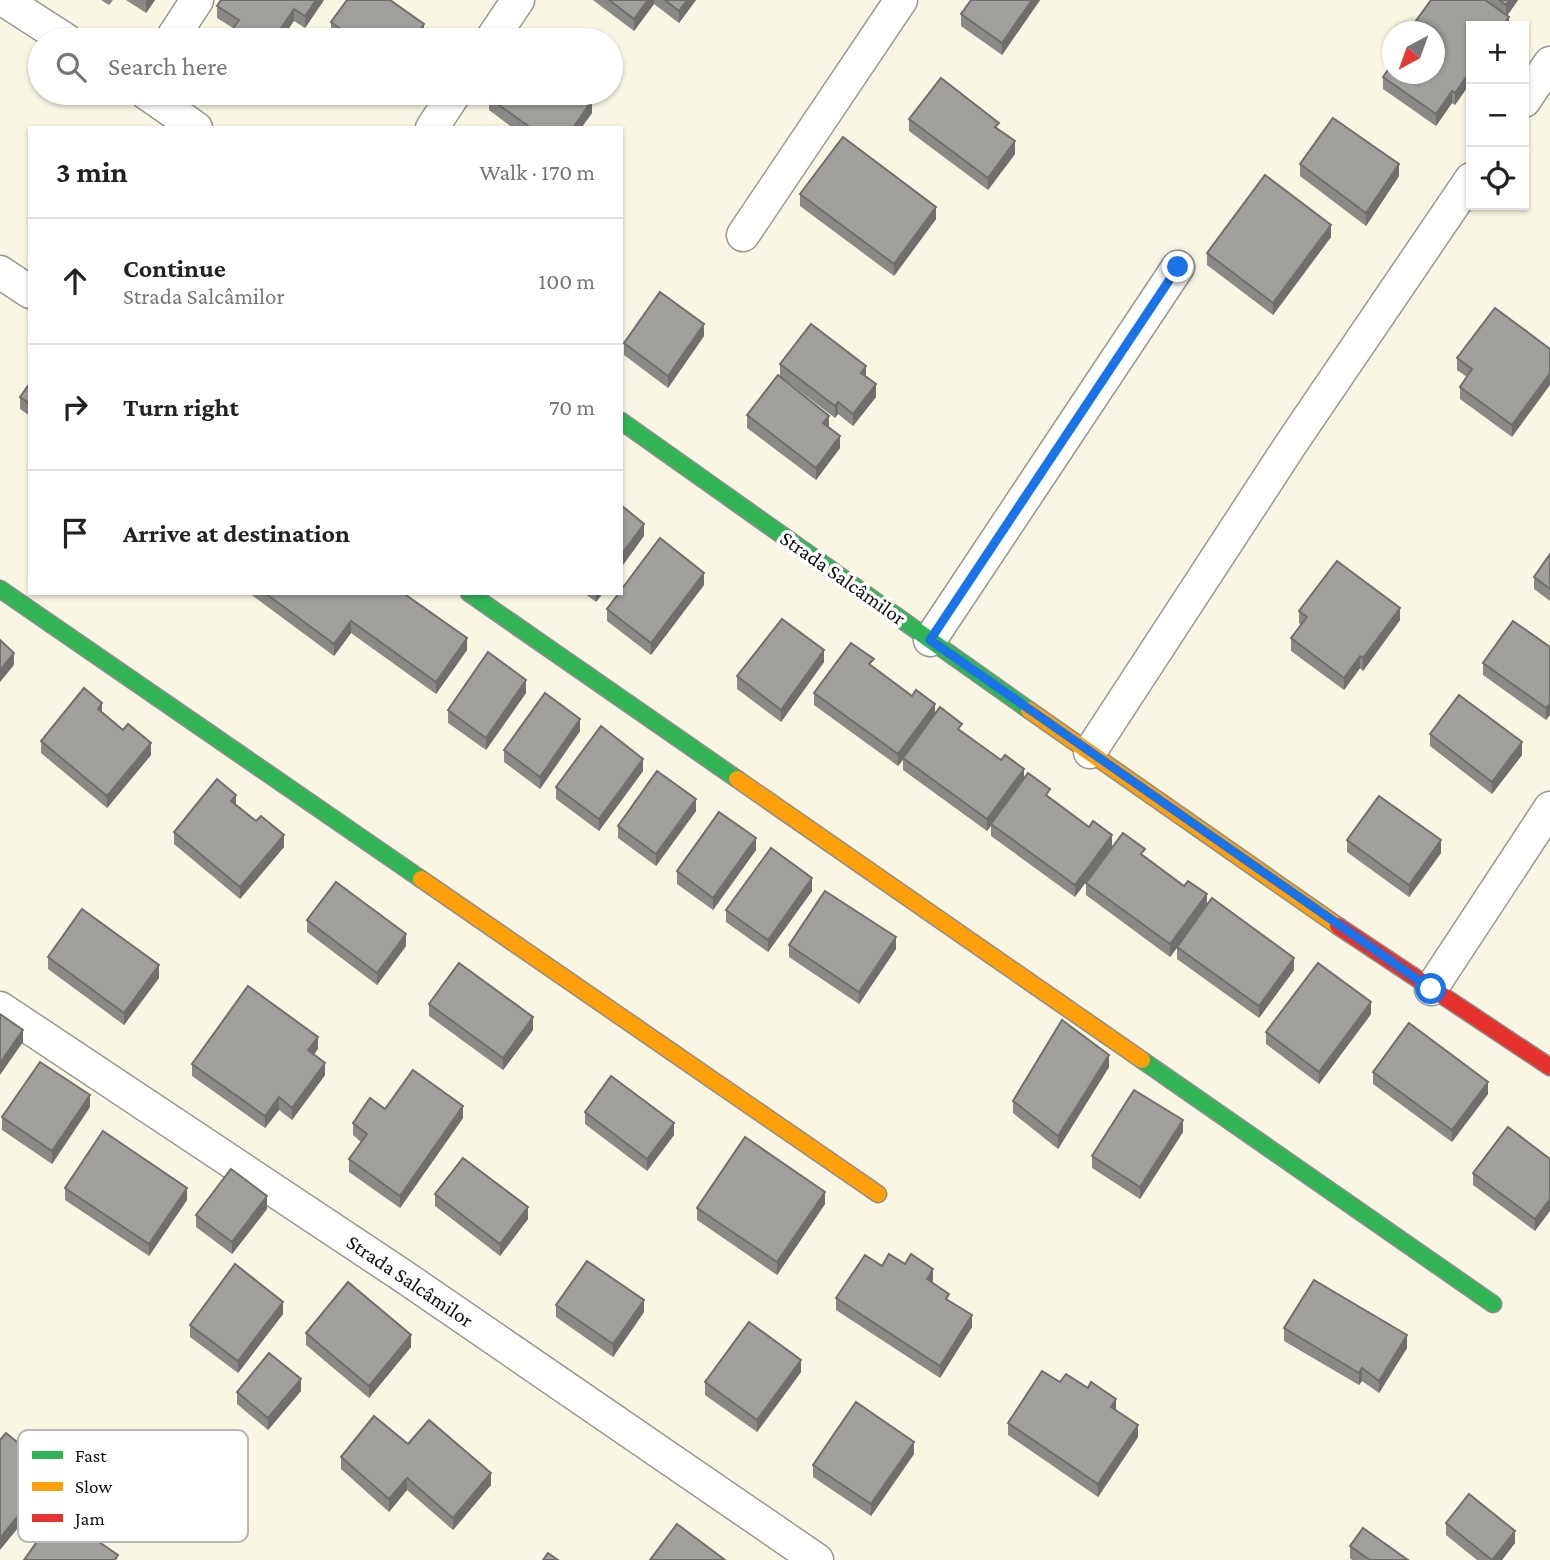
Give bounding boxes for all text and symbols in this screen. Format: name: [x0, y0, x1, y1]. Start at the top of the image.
north arrow: [1382, 21, 1445, 84]
map controls: [1466, 21, 1529, 210]
button: +: [1466, 21, 1529, 84]
search box: [28, 28, 623, 105]
icon: search: [52, 48, 90, 86]
text: Search here: [108, 52, 227, 81]
button: −: [1466, 84, 1529, 147]
button: locate: [1466, 147, 1529, 210]
text: 3 min: [56, 155, 128, 188]
text: Walk · 170 m: [479, 159, 595, 185]
route end: [1162, 251, 1193, 282]
text: Continue: [123, 254, 226, 283]
icon: ahead: [56, 262, 94, 300]
text: 100 m: [539, 268, 595, 294]
text: Strada Salcâmilor: [123, 283, 285, 309]
icon: right: [56, 388, 94, 426]
text: Turn right: [123, 393, 239, 422]
text: 70 m: [549, 394, 595, 420]
icon: arrive: [56, 514, 94, 552]
text: Arrive at destination: [123, 519, 350, 548]
street label: Strada Salcâmilor: [776, 526, 911, 630]
route start: [1415, 973, 1446, 1004]
street label: Strada Salcâmilor: [342, 1230, 478, 1332]
legend: [18, 1430, 248, 1542]
text: Fast: [75, 1445, 107, 1466]
text: Slow: [75, 1476, 112, 1497]
text: Jam: [73, 1508, 105, 1529]

